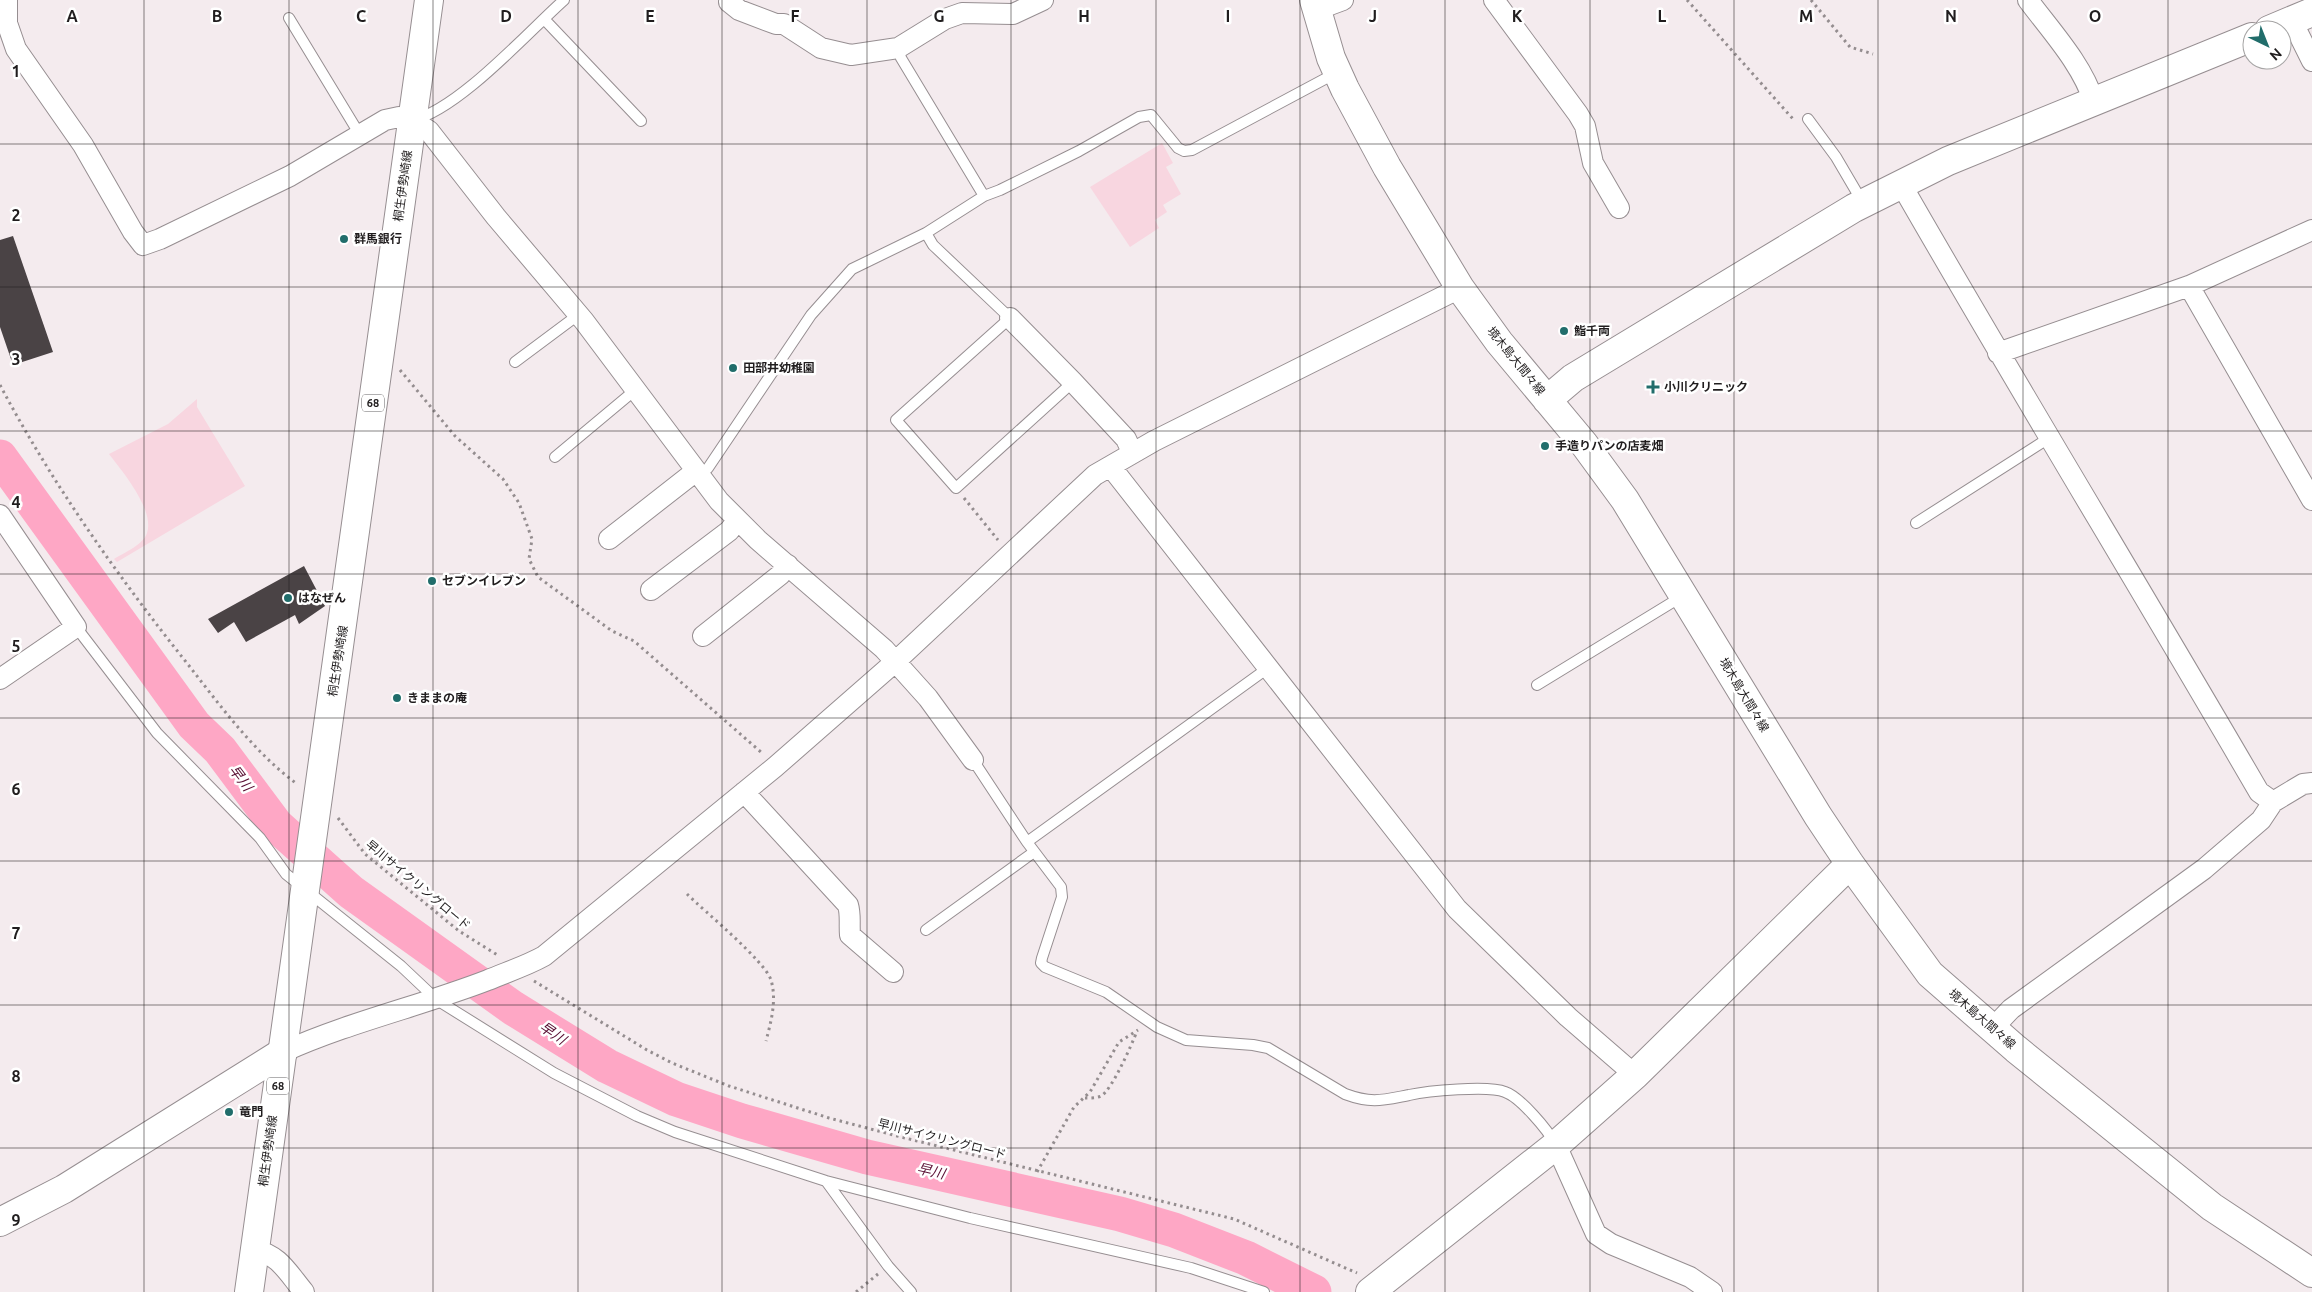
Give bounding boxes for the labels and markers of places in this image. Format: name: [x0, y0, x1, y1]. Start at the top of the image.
place label: 群馬銀行: [354, 232, 402, 245]
marker: 群馬銀行: [338, 233, 350, 245]
place label: 鮨千両: [1574, 324, 1610, 337]
marker: 鮨千両: [1558, 325, 1570, 337]
place label: 田部井幼稚園: [743, 361, 815, 374]
marker: 田部井幼稚園: [727, 362, 739, 374]
marker: 小川クリニック: [1646, 380, 1660, 394]
place label: 小川クリニック: [1664, 380, 1748, 393]
place label: 手造りパンの店麦畑: [1555, 439, 1664, 452]
marker: 手造りパンの店麦畑: [1539, 440, 1551, 452]
place label: セブンイレブン: [442, 574, 526, 587]
marker: セブンイレブン: [426, 575, 438, 587]
place label: はなぜん: [298, 591, 346, 604]
marker: はなぜん: [282, 592, 294, 604]
place label: きままの庵: [407, 691, 467, 704]
marker: きままの庵: [391, 692, 403, 704]
place label: 竜門: [239, 1105, 263, 1118]
marker: 竜門: [223, 1106, 235, 1118]

